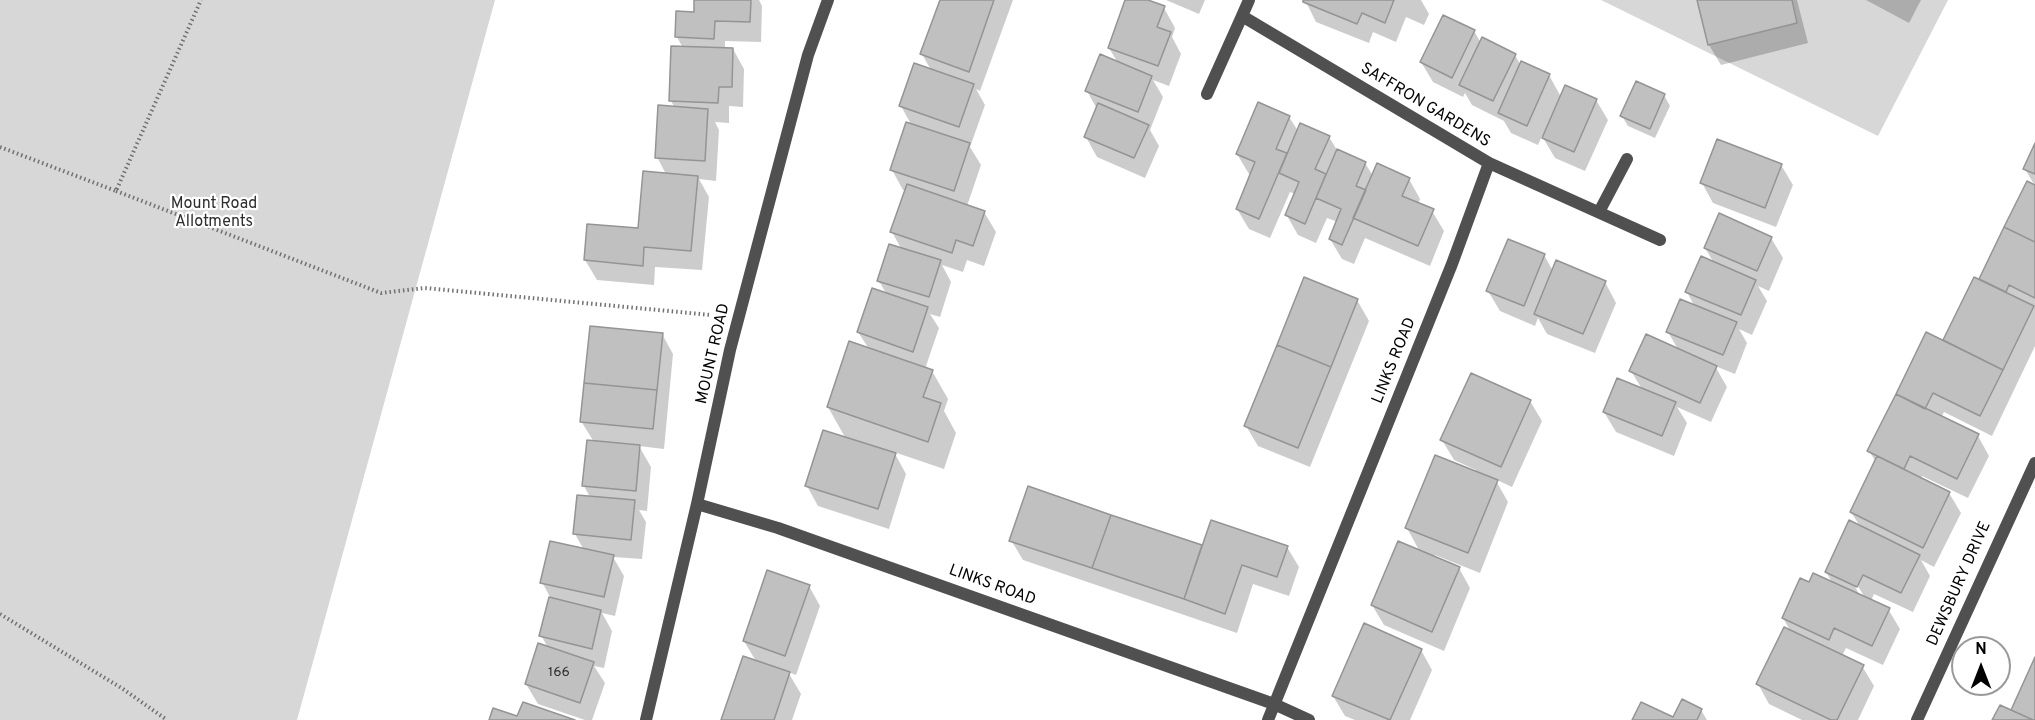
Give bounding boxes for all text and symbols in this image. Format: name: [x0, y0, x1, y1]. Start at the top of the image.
street label: SAFFRON GARDENS: [1357, 60, 1493, 152]
park label: Mount Road Allotments: [171, 195, 257, 233]
street label: MOUNT ROAD: [693, 302, 735, 406]
street label: LINKS ROAD: [1369, 315, 1421, 407]
street label: DEWSBURY DRIVE: [1924, 519, 1996, 649]
street label: LINKS ROAD: [946, 561, 1038, 611]
north arrow: [1951, 636, 2011, 696]
text: N: [1975, 640, 1987, 660]
house number: 166: [548, 665, 570, 681]

